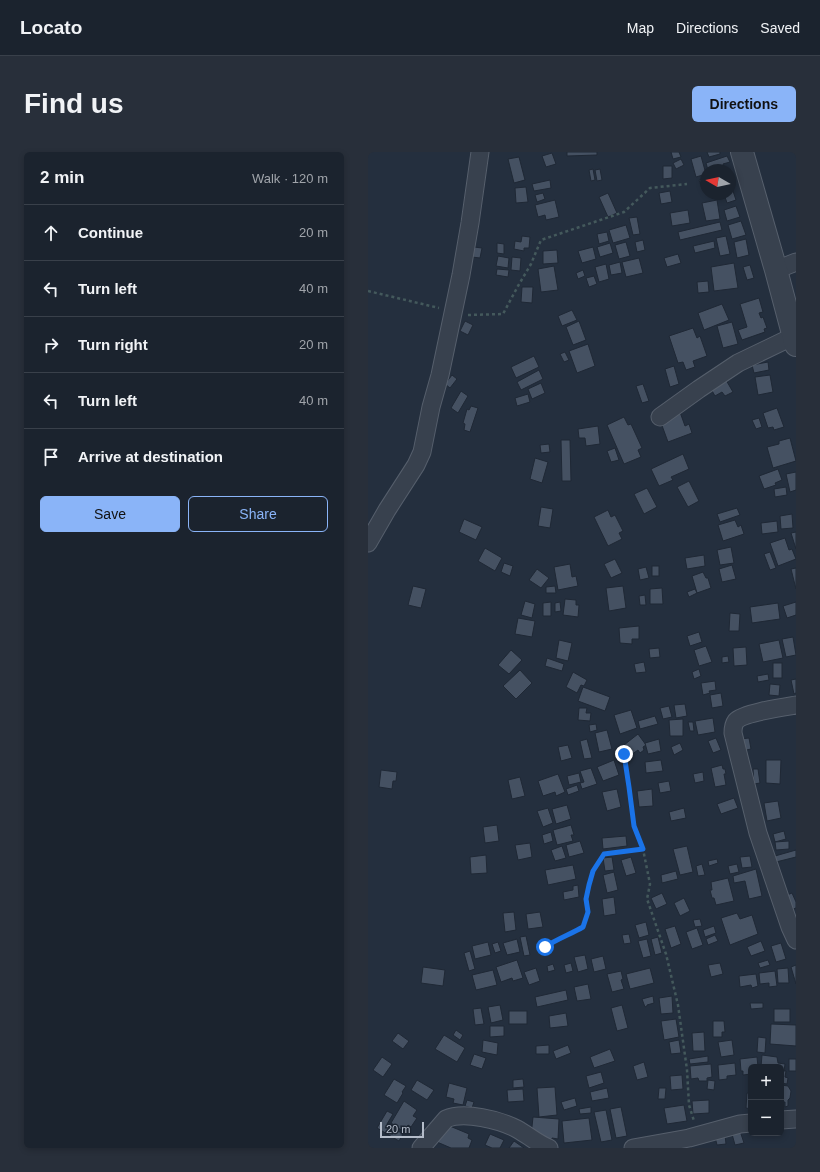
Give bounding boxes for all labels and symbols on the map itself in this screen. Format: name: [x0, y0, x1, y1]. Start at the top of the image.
north arrow: [700, 164, 736, 200]
route end: [615, 745, 633, 763]
route start: [536, 938, 554, 956]
scale bar: [380, 1120, 424, 1139]

